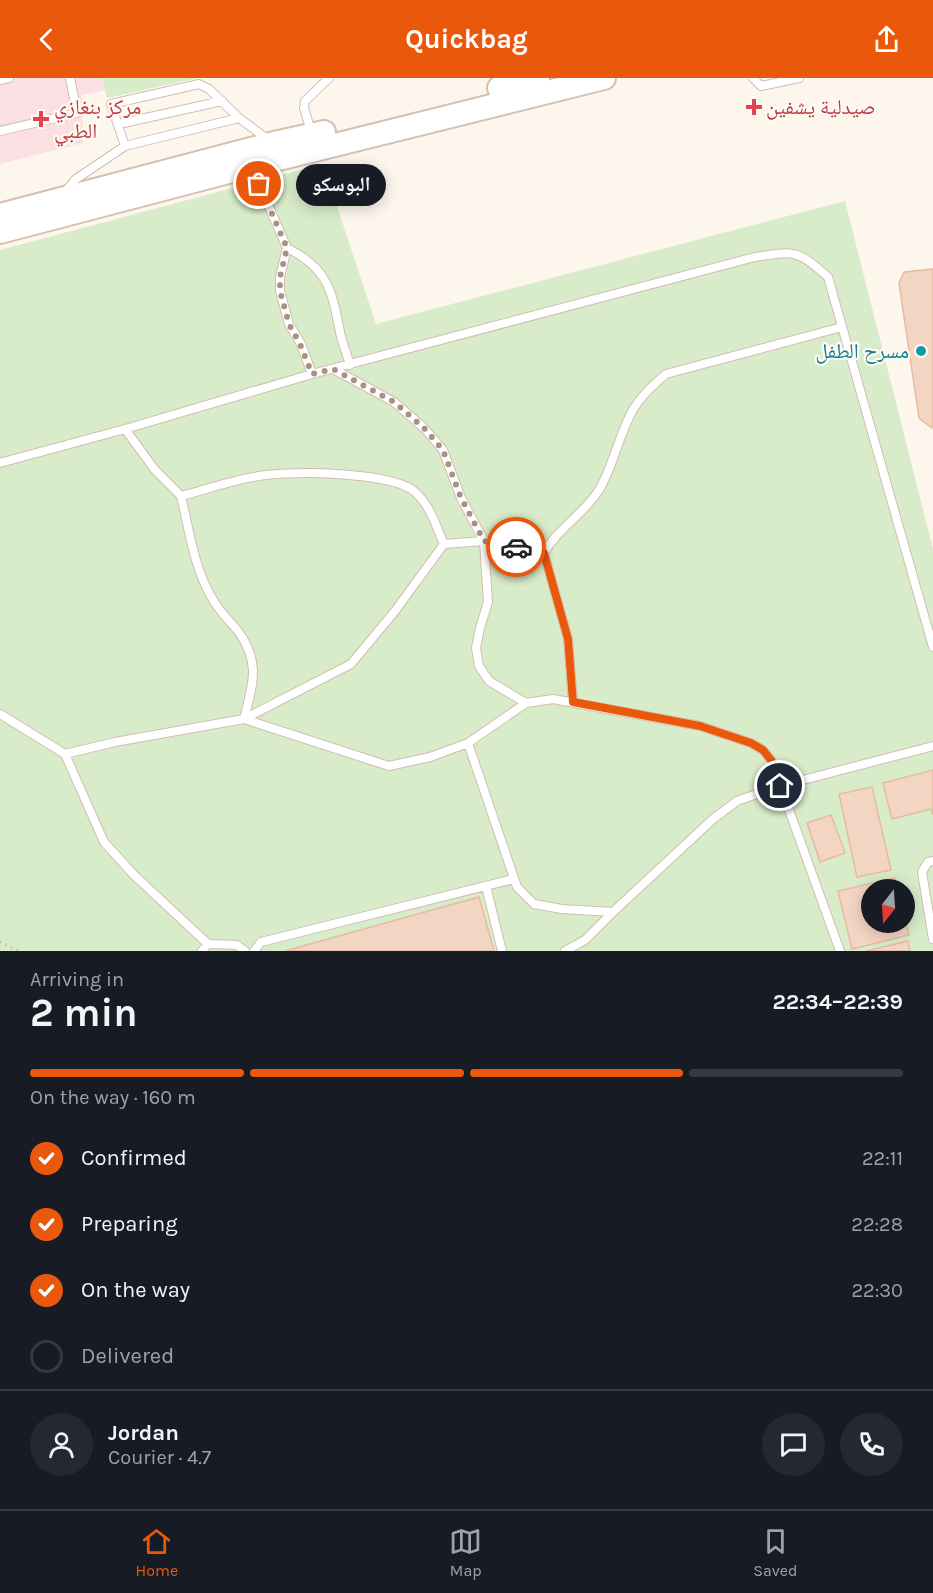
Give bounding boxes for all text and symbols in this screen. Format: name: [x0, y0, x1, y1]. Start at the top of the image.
icon: back: [30, 23, 63, 56]
text: Quickbag: [405, 23, 528, 55]
icon: share: [870, 23, 903, 56]
place label: مركز بنغازي الطبي: [54, 95, 141, 147]
place label: صيدلية يشفين: [766, 95, 876, 120]
marker: صيدلية يشفين: [747, 100, 761, 114]
marker: مركز بنغازي الطبي: [32, 110, 50, 128]
pin: [233, 158, 284, 209]
callout: البوسكو: [295, 163, 385, 205]
icon: bag: [242, 167, 275, 200]
text: البوسكو: [312, 173, 370, 196]
place label: مسرح الطفل: [815, 339, 909, 364]
marker: مسرح الطفل: [914, 344, 928, 358]
courier: [486, 517, 546, 577]
icon: car: [500, 531, 533, 564]
pin: [754, 760, 805, 811]
icon: home: [763, 769, 796, 802]
north arrow: [861, 879, 915, 933]
map controls: [861, 879, 915, 933]
text: Arriving in: [30, 968, 124, 991]
text: 22:34–22:39: [772, 989, 903, 1015]
text: 2 min: [30, 990, 138, 1036]
text: On the way · 160 m: [30, 1086, 196, 1109]
icon: check: [30, 1142, 63, 1175]
text: Confirmed: [81, 1145, 187, 1171]
text: 22:11: [862, 1147, 903, 1170]
icon: check: [30, 1208, 63, 1241]
text: Preparing: [81, 1211, 178, 1237]
text: 22:28: [851, 1213, 903, 1236]
icon: check: [30, 1274, 63, 1307]
text: On the way: [81, 1277, 190, 1303]
text: 22:30: [852, 1279, 903, 1302]
text: Delivered: [81, 1343, 174, 1369]
button: person: [30, 1413, 93, 1476]
button: chat: [762, 1413, 825, 1476]
button: phone: [840, 1413, 903, 1476]
text: Jordan: [108, 1420, 179, 1446]
text: Courier · 4.7: [108, 1446, 211, 1469]
tab: Home: [136, 1525, 178, 1580]
tab: Map: [449, 1525, 482, 1580]
tab: Saved: [753, 1525, 797, 1580]

